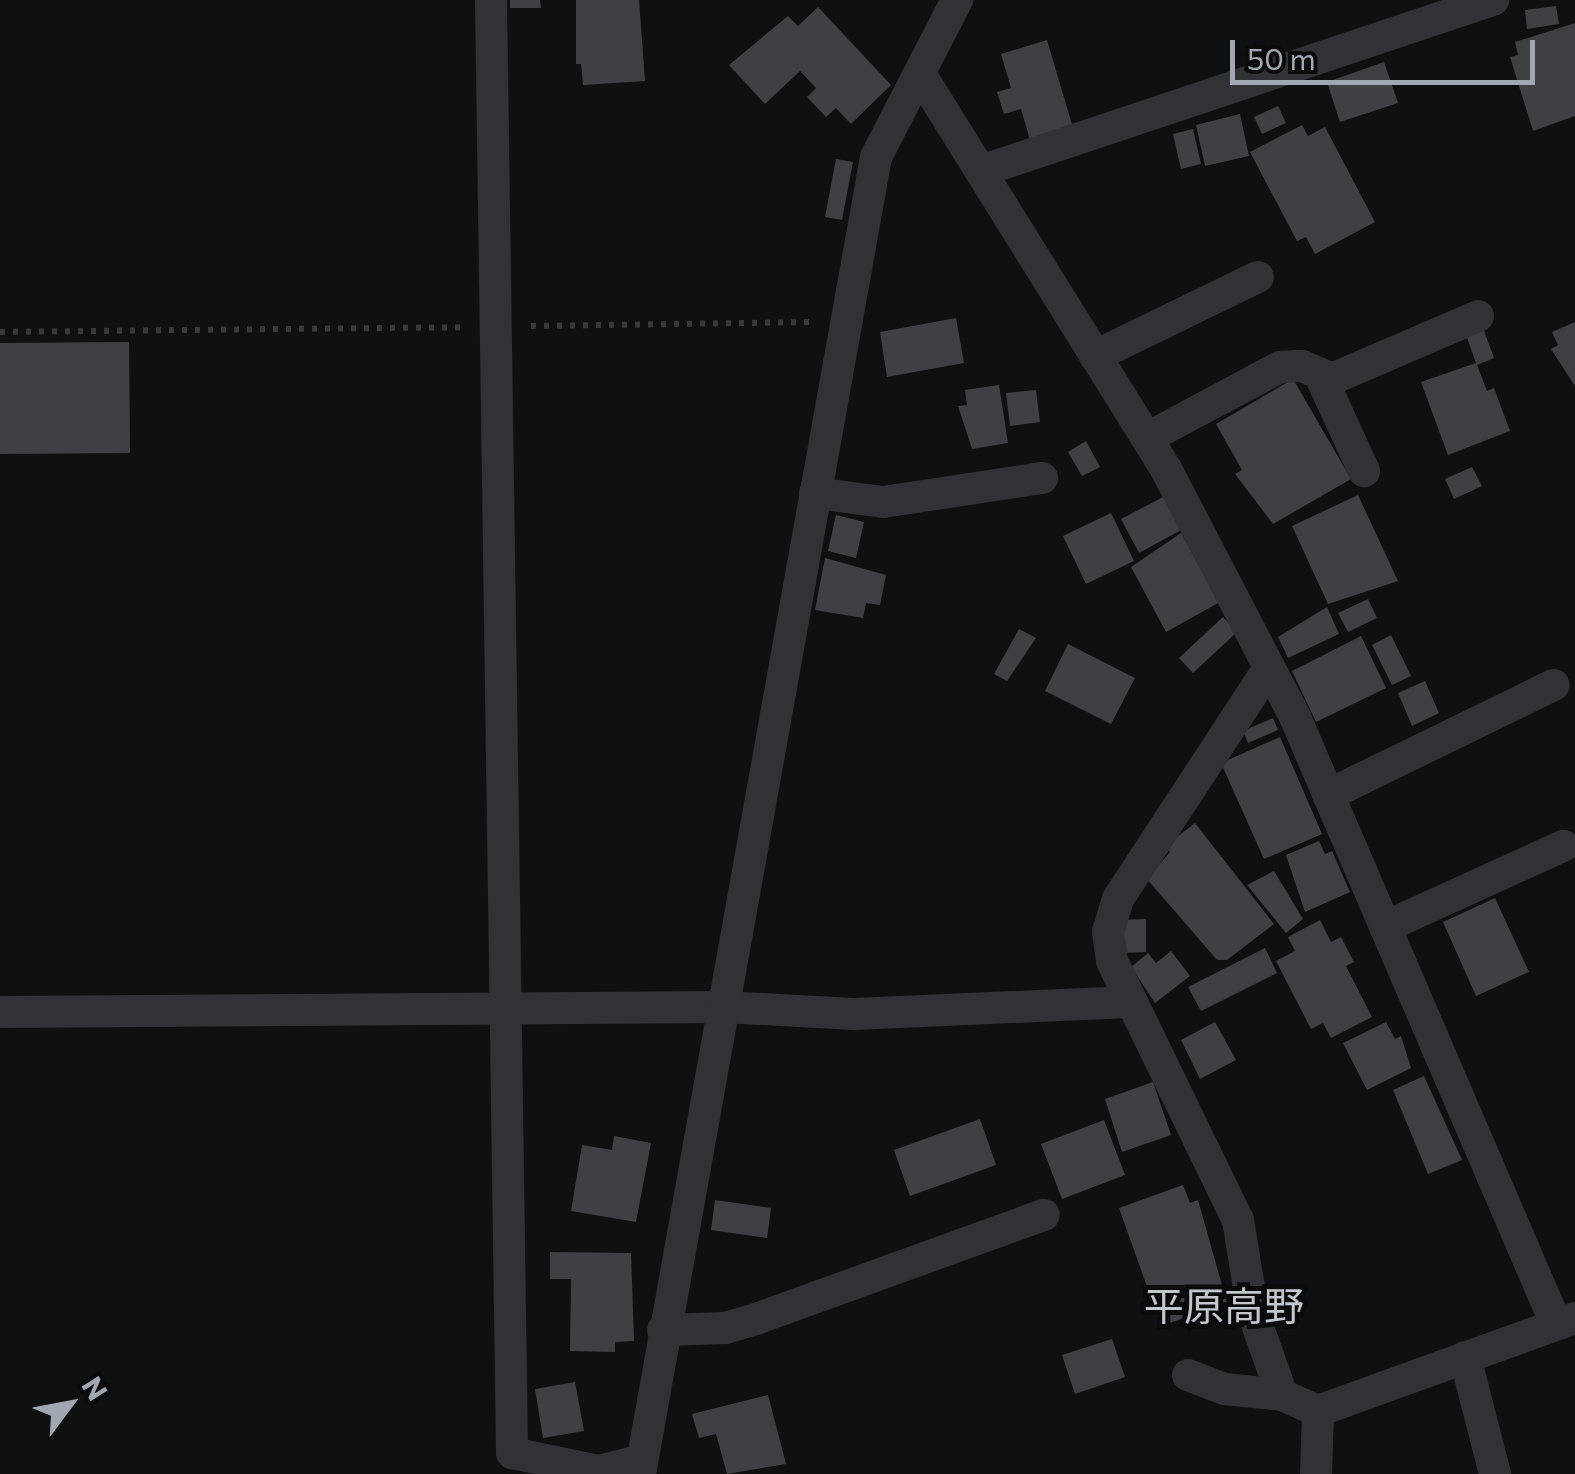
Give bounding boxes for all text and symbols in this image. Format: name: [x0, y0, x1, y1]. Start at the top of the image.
scale bar: [1235, 20, 1540, 82]
text: 50 m: [1247, 39, 1316, 76]
district label: 平原高野: [1144, 1281, 1304, 1329]
north arrow: [20, 1354, 120, 1454]
text: N: [75, 1370, 115, 1406]

